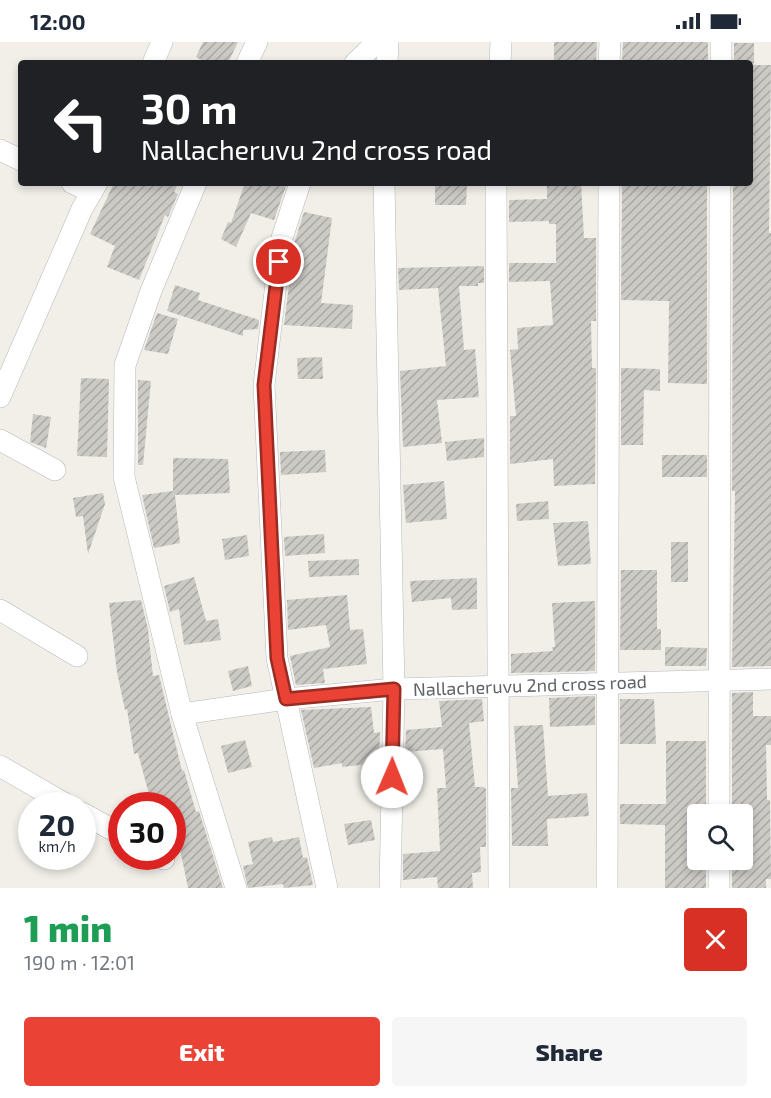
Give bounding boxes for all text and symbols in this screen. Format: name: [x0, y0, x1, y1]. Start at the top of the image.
text: 12:00: [30, 8, 86, 34]
text: 30 m: [141, 82, 237, 132]
icon: left: [42, 84, 120, 162]
text: Nallacheruvu 2nd cross road: [141, 133, 492, 165]
pin: [253, 236, 304, 287]
icon: arrive: [262, 245, 295, 278]
street label: Nallacheruvu 2nd cross road: [413, 670, 647, 700]
position arrow: [360, 745, 424, 809]
speed limit sign: 30: [108, 792, 186, 870]
map controls: [687, 804, 753, 870]
button: search: [687, 804, 753, 870]
text: 20: [39, 806, 75, 842]
text: km/h: [38, 837, 76, 855]
text: 1 min: [24, 906, 112, 949]
button: close: [684, 908, 747, 971]
text: 190 m · 12:01: [24, 950, 135, 974]
button: Exit: [24, 1017, 380, 1086]
button: Share: [392, 1017, 747, 1086]

